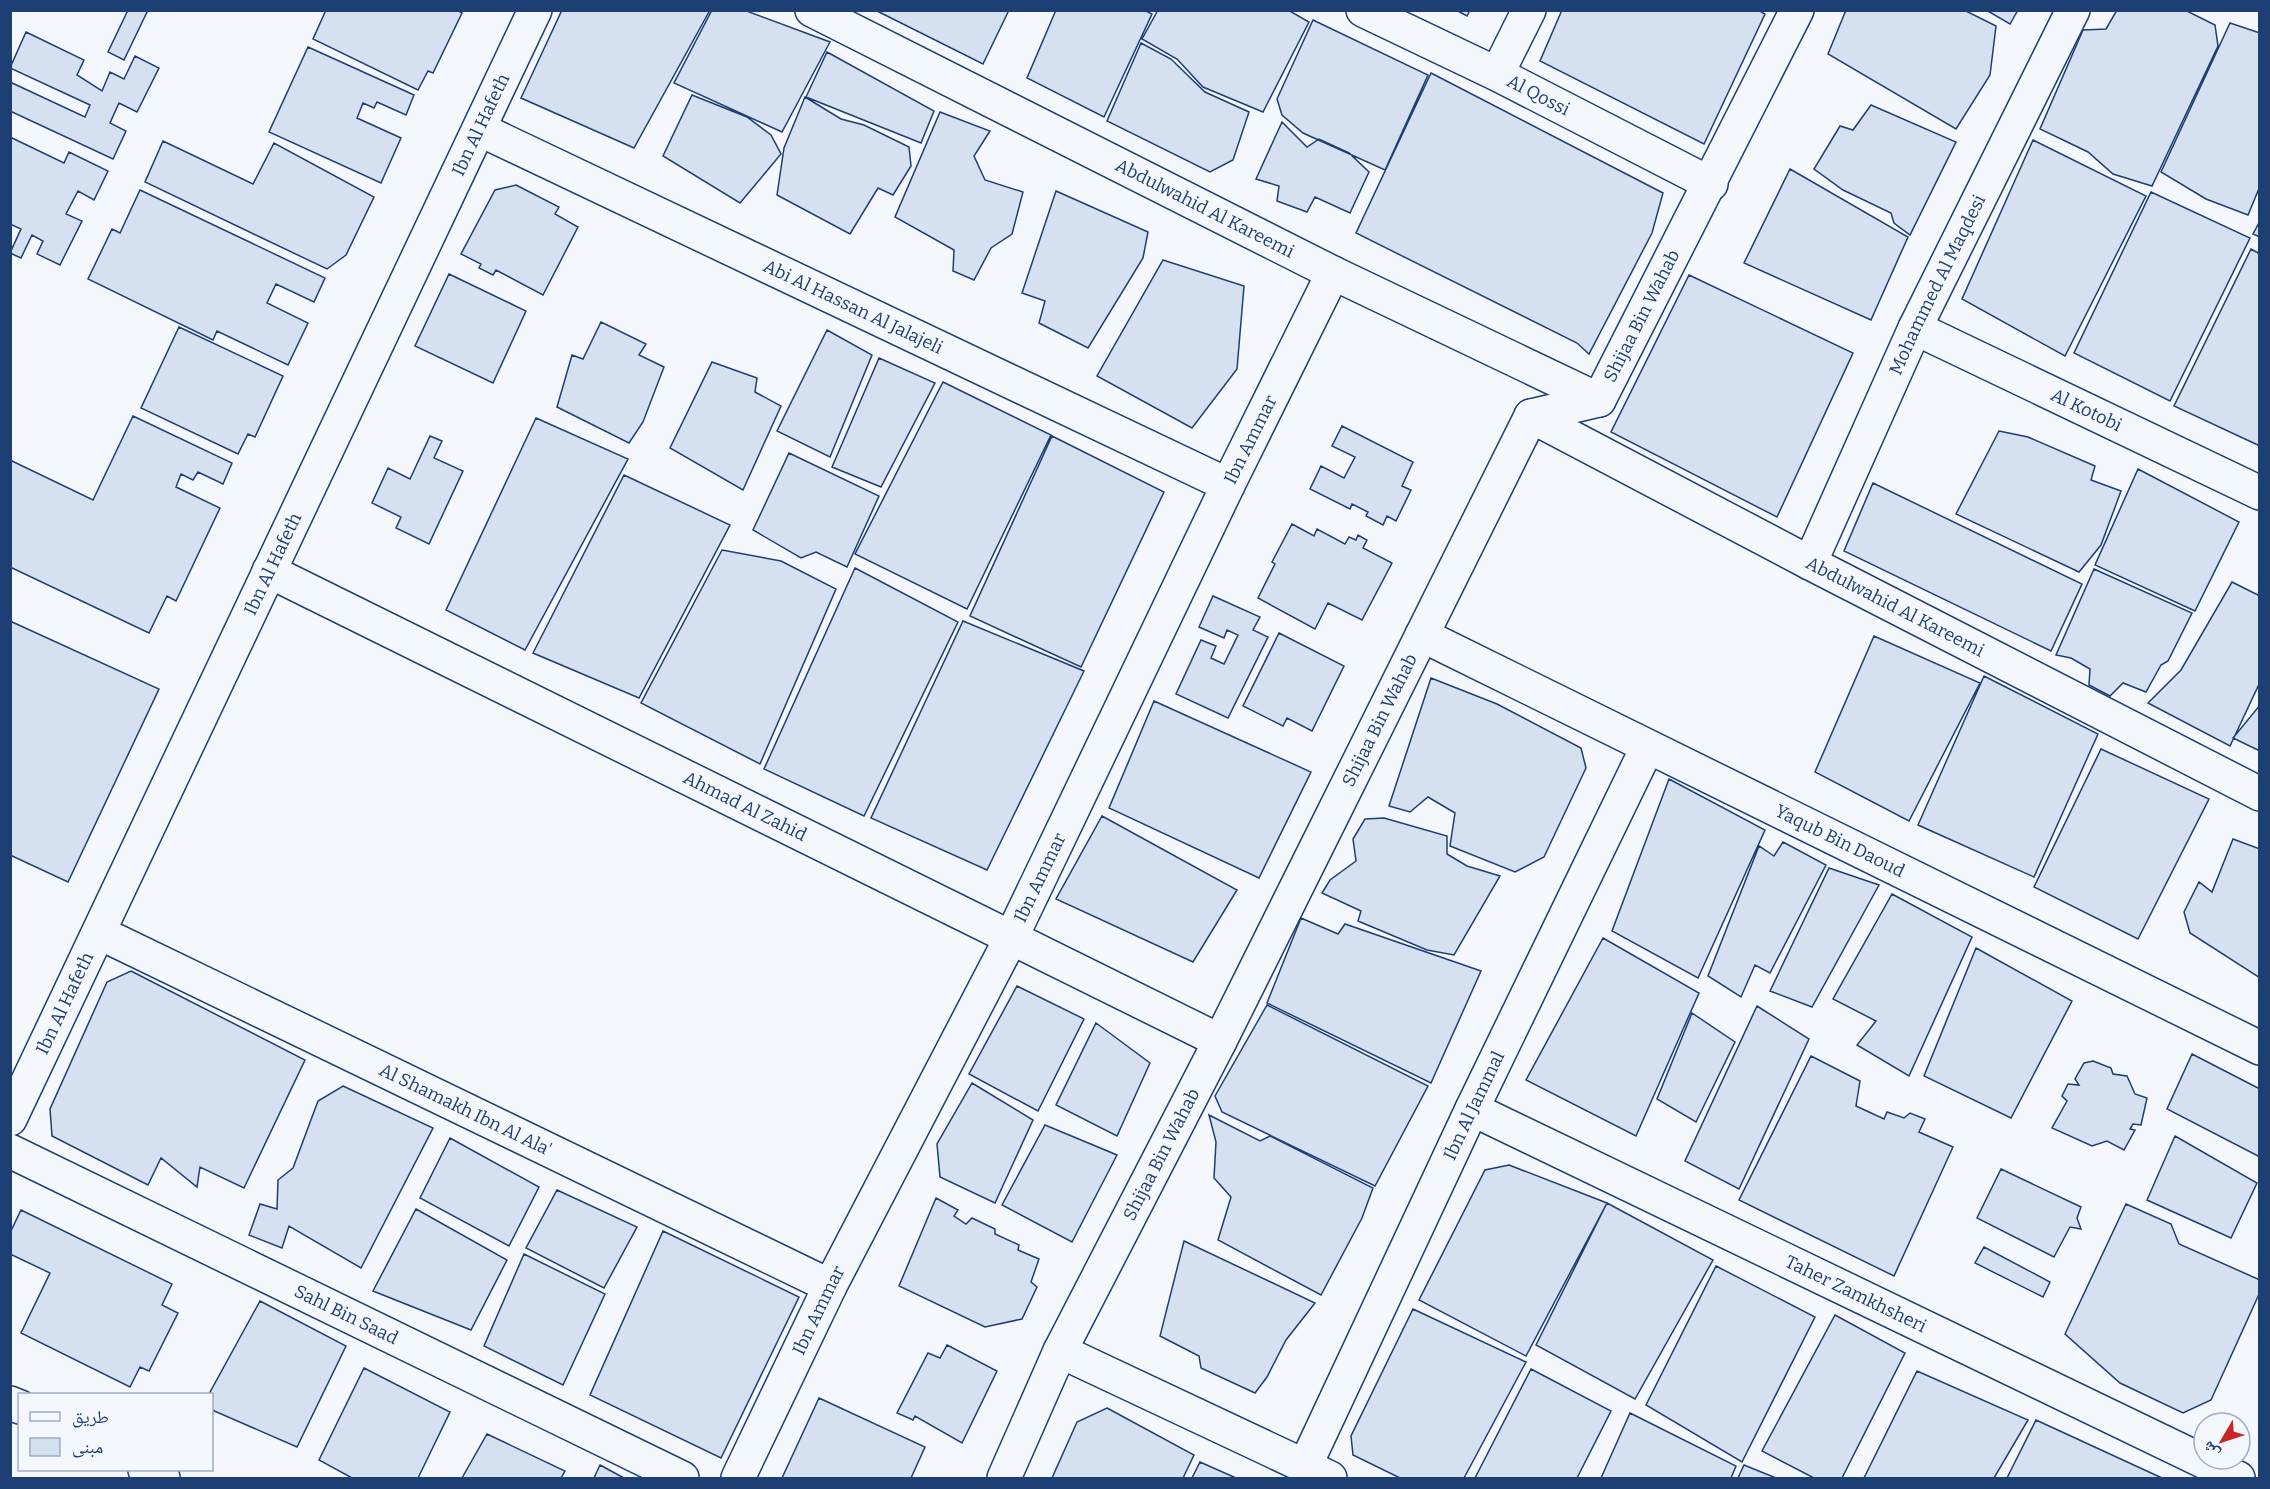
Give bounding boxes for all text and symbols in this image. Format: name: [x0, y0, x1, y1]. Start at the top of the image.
street label: Ibn Al Hafeth: [447, 70, 514, 179]
street label: Al Qossi: [1503, 70, 1574, 121]
street label: Abdulwahid Al Kareemi: [1112, 154, 1298, 263]
street label: Mohammed Al Maqdesi: [1884, 191, 1990, 378]
street label: Shijaa Bin Wahab: [1599, 246, 1684, 386]
street label: Abi Al Hassan Al Jalajeli: [760, 255, 946, 359]
street label: Al Kotobi: [2047, 384, 2125, 436]
street label: Ibn Ammar: [1219, 392, 1282, 488]
street label: Ibn Al Hafeth: [239, 509, 306, 619]
street label: Abdulwahid Al Kareemi: [1802, 552, 1988, 662]
street label: Shijaa Bin Wahab: [1337, 650, 1422, 790]
street label: Ahmad Al Zahid: [680, 767, 811, 846]
street label: Yaqub Bin Daoud: [1772, 800, 1909, 882]
street label: Ibn Ammar: [1009, 829, 1071, 926]
street label: Ibn Al Hafeth: [31, 949, 98, 1058]
street label: Ibn Al Jammal: [1439, 1048, 1509, 1164]
street label: Al Shamakh Ibn Al Ala': [376, 1059, 555, 1161]
street label: Shijaa Bin Wahab: [1118, 1085, 1205, 1224]
street label: Taher Zamkhsheri: [1782, 1251, 1930, 1337]
street label: Ibn Ammar: [788, 1262, 850, 1358]
street label: Sahl Bin Saad: [291, 1280, 402, 1349]
legend: [18, 1393, 213, 1471]
text: طريق: [72, 1406, 109, 1428]
north arrow: [2192, 1411, 2252, 1471]
text: مبنى: [72, 1436, 103, 1458]
text: ش: [2198, 1438, 2223, 1463]

